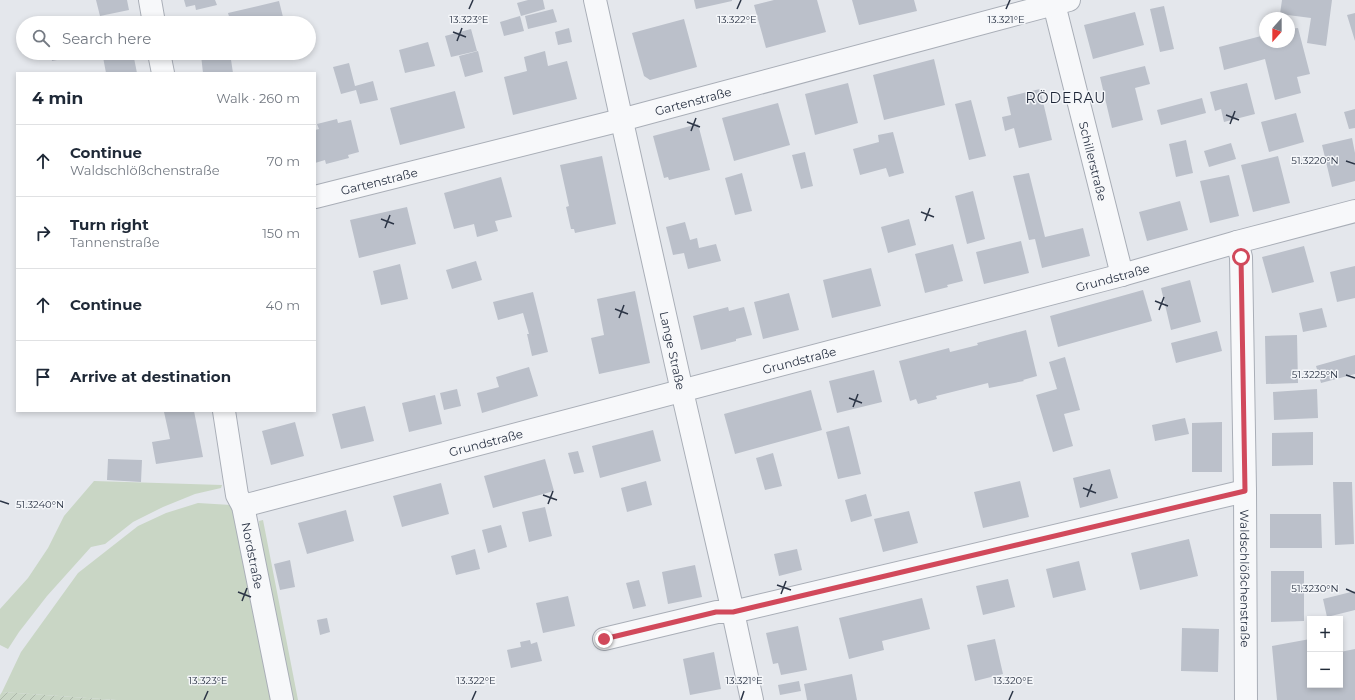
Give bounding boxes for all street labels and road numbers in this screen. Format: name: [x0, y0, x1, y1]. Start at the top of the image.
street label: Gartenstraße: [653, 83, 733, 118]
street label: Schillerstraße: [1076, 120, 1111, 202]
street label: Gartenstraße: [339, 164, 419, 198]
street label: Grundstraße: [1074, 260, 1151, 294]
street label: Lange Straße: [657, 310, 689, 391]
street label: Grundstraße: [761, 343, 838, 377]
street label: Grundstraße: [447, 425, 524, 459]
street label: Waldschlößchenstraße: [1238, 509, 1253, 648]
street label: Nordstraße: [239, 521, 267, 590]

